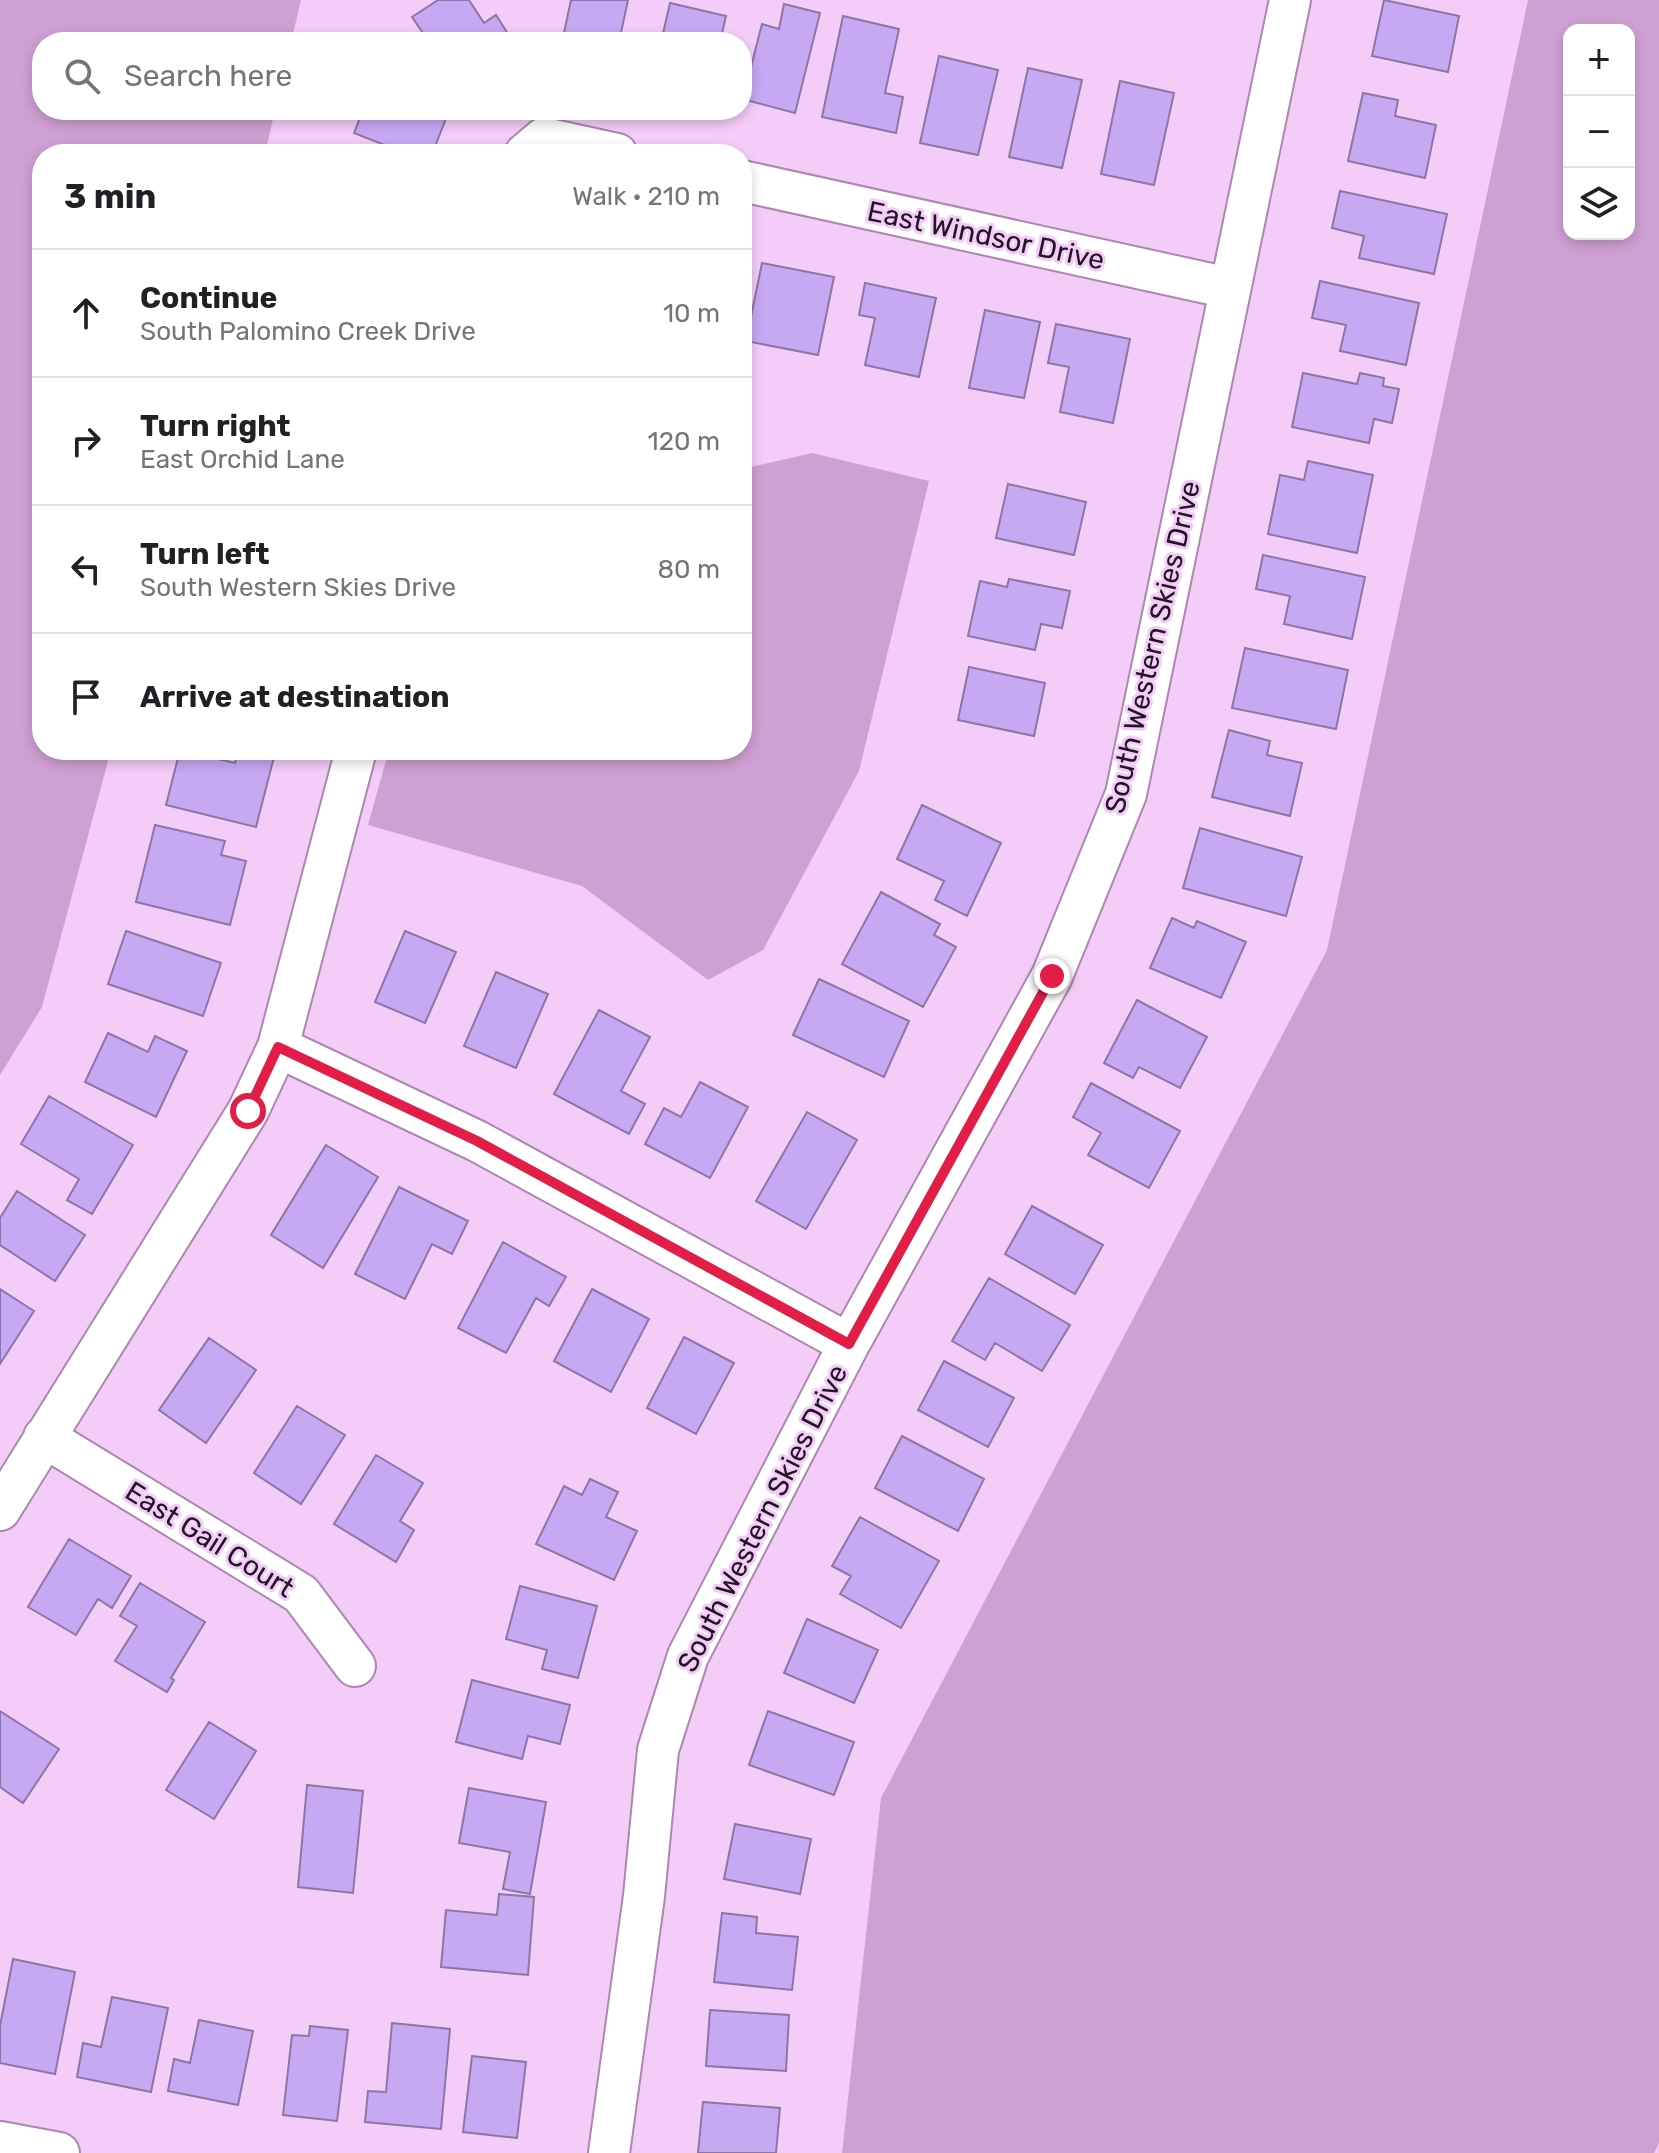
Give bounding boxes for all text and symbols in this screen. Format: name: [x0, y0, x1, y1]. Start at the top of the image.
map controls: [1563, 24, 1635, 240]
button: +: [1563, 24, 1635, 96]
search box: [32, 32, 752, 120]
icon: search: [60, 54, 104, 98]
text: Search here: [124, 58, 292, 94]
button: −: [1563, 96, 1635, 168]
button: layers: [1563, 168, 1635, 240]
text: 3 min: [64, 176, 156, 217]
text: Walk · 210 m: [572, 181, 720, 212]
street label: East Windsor Drive: [864, 194, 1107, 277]
text: Continue: [140, 280, 277, 316]
icon: ahead: [64, 291, 108, 335]
text: 10 m: [663, 298, 720, 329]
text: South Palomino Creek Drive: [140, 316, 476, 347]
text: Turn right: [140, 408, 291, 444]
icon: right: [64, 419, 108, 463]
text: 120 m: [648, 426, 720, 457]
text: East Orchid Lane: [140, 444, 345, 475]
street label: South Western Skies Drive: [1098, 478, 1207, 817]
text: Turn left: [140, 536, 270, 572]
icon: left: [64, 547, 108, 591]
text: 80 m: [657, 554, 720, 585]
text: South Western Skies Drive: [140, 572, 456, 603]
icon: arrive: [64, 675, 108, 719]
text: Arrive at destination: [140, 679, 450, 715]
route end: [1034, 958, 1070, 994]
route start: [230, 1093, 266, 1129]
street label: South Western Skies Drive: [670, 1359, 854, 1677]
street label: East Gail Court: [119, 1474, 300, 1604]

